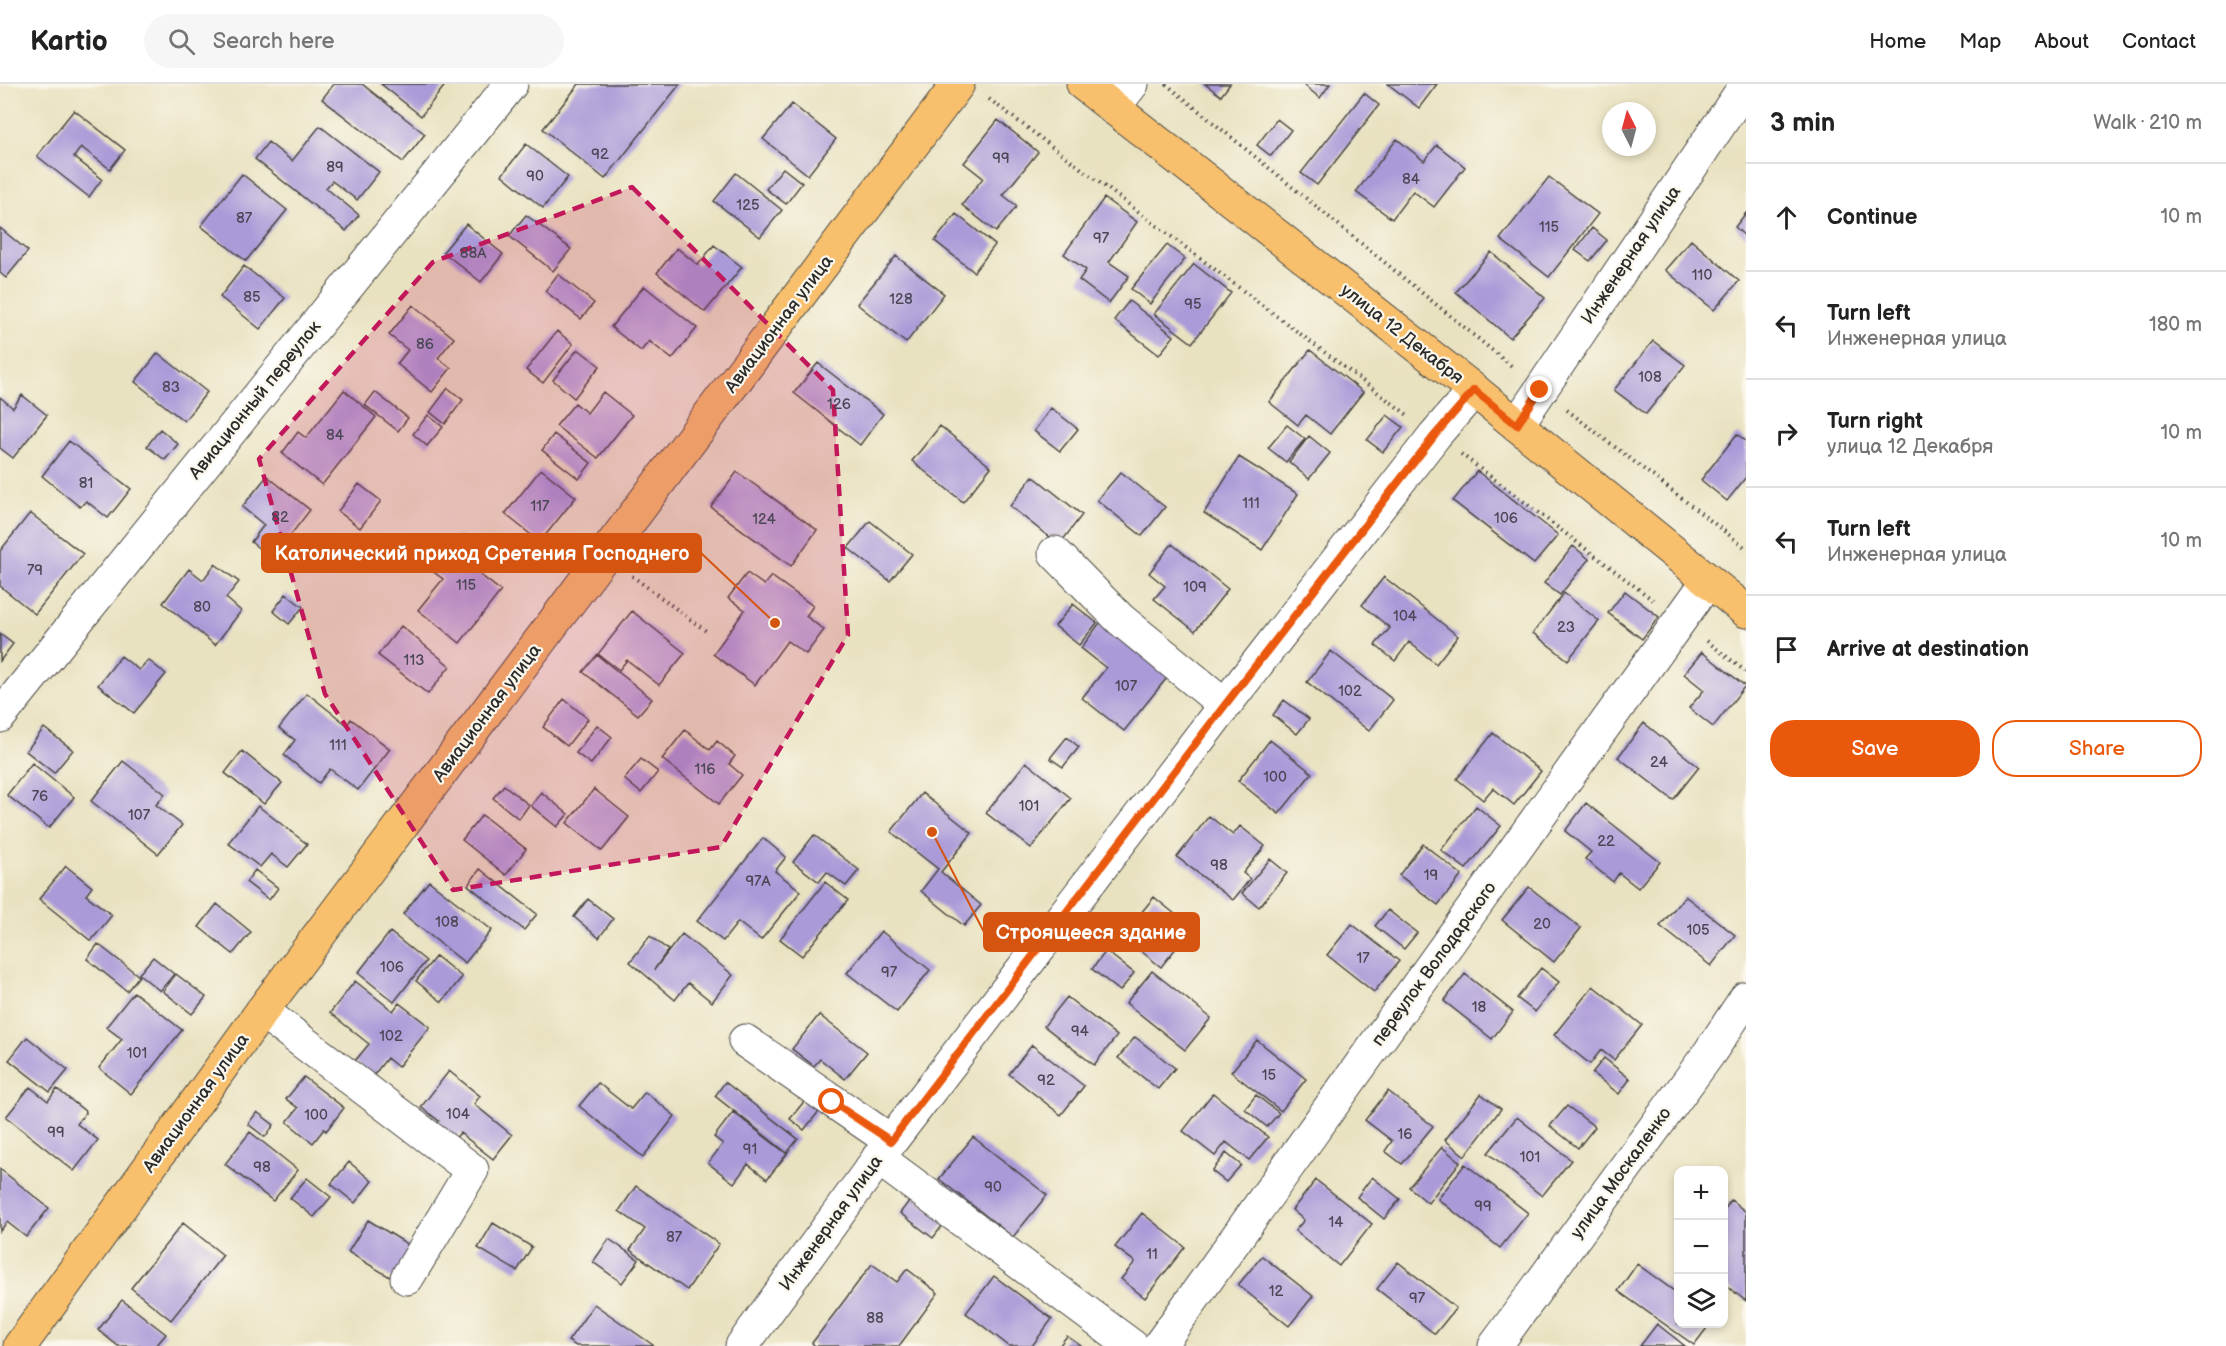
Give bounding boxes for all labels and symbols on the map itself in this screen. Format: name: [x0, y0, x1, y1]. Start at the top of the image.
north arrow: [1602, 102, 1656, 156]
house number: 92: [591, 145, 609, 164]
house number: 99: [992, 149, 1010, 168]
house number: 89: [326, 158, 344, 177]
house number: 90: [526, 167, 544, 186]
house number: 84: [1402, 170, 1420, 189]
street label: Инженерная улица: [1577, 182, 1685, 328]
house number: 125: [736, 196, 760, 215]
house number: 87: [236, 209, 253, 228]
house number: 115: [1539, 218, 1559, 237]
house number: 97: [1093, 229, 1110, 248]
house number: 88А: [460, 244, 487, 263]
street label: Авиационная улица: [720, 251, 838, 398]
house number: 110: [1692, 266, 1712, 285]
street label: улица 12 Декабря: [1337, 280, 1467, 388]
house number: 85: [243, 288, 261, 307]
house number: 128: [889, 290, 913, 309]
house number: 95: [1184, 295, 1202, 314]
street label: Авиационный переулок: [184, 316, 326, 484]
house number: 86: [416, 335, 434, 354]
house number: 108: [1638, 368, 1662, 387]
route end: [1526, 376, 1552, 402]
house number: 83: [162, 378, 180, 397]
house number: 126: [827, 395, 851, 414]
house number: 84: [326, 426, 344, 445]
house number: 81: [79, 474, 93, 493]
house number: 111: [1242, 494, 1260, 513]
house number: 117: [531, 497, 550, 516]
house number: 82: [271, 508, 289, 527]
house number: 106: [1494, 509, 1518, 528]
house number: 124: [752, 510, 776, 529]
callout: Католический приход Сретения Господнего: [262, 534, 701, 572]
text: Католический приход Сретения Господнего: [275, 542, 690, 566]
house number: 79: [27, 561, 43, 580]
house number: 115: [456, 576, 476, 595]
house number: 109: [1183, 578, 1207, 597]
house number: 80: [193, 598, 211, 617]
house number: 104: [1393, 607, 1417, 626]
house number: 23: [1557, 618, 1575, 637]
street label: Авиационная улица: [428, 640, 546, 787]
house number: 113: [404, 651, 424, 670]
house number: 107: [1115, 677, 1138, 696]
house number: 102: [1338, 682, 1362, 701]
house number: 111: [329, 736, 347, 755]
house number: 24: [1650, 753, 1668, 772]
house number: 116: [695, 760, 715, 779]
house number: 100: [1263, 768, 1287, 787]
house number: 76: [32, 787, 48, 806]
house number: 101: [1019, 797, 1039, 816]
house number: 107: [128, 806, 151, 825]
house number: 22: [1597, 832, 1615, 851]
house number: 98: [1210, 856, 1228, 875]
house number: 19: [1424, 866, 1438, 885]
house number: 97А: [745, 872, 771, 891]
street label: переулок Володарского: [1367, 878, 1501, 1050]
house number: 108: [435, 913, 459, 932]
callout: Строящееся здание: [984, 913, 1199, 951]
house number: 20: [1533, 915, 1551, 934]
text: Строящееся здание: [996, 921, 1186, 945]
house number: 105: [1686, 921, 1710, 940]
house number: 17: [1356, 949, 1370, 968]
house number: 106: [380, 958, 404, 977]
house number: 97: [881, 963, 898, 982]
house number: 18: [1472, 998, 1487, 1017]
house number: 94: [1071, 1022, 1089, 1041]
house number: 102: [379, 1027, 403, 1046]
street label: Авиационная улица: [138, 1029, 254, 1177]
house number: 101: [127, 1044, 147, 1063]
house number: 15: [1262, 1066, 1276, 1085]
house number: 92: [1037, 1071, 1055, 1090]
route start: [818, 1088, 844, 1114]
street label: улица Москаленко: [1566, 1103, 1676, 1243]
house number: 104: [446, 1105, 470, 1124]
house number: 100: [304, 1106, 328, 1125]
house number: 99: [47, 1123, 65, 1142]
house number: 16: [1398, 1125, 1412, 1144]
house number: 91: [743, 1140, 757, 1159]
house number: 101: [1520, 1148, 1540, 1167]
street label: Инженерная улица: [775, 1151, 887, 1295]
house number: 98: [253, 1158, 271, 1177]
house number: 90: [984, 1178, 1002, 1197]
house number: 99: [1474, 1197, 1492, 1216]
house number: 14: [1329, 1213, 1343, 1232]
house number: 87: [666, 1228, 683, 1247]
house number: 11: [1146, 1245, 1158, 1264]
house number: 12: [1269, 1282, 1283, 1301]
house number: 97: [1409, 1289, 1426, 1308]
house number: 88: [866, 1309, 884, 1328]

